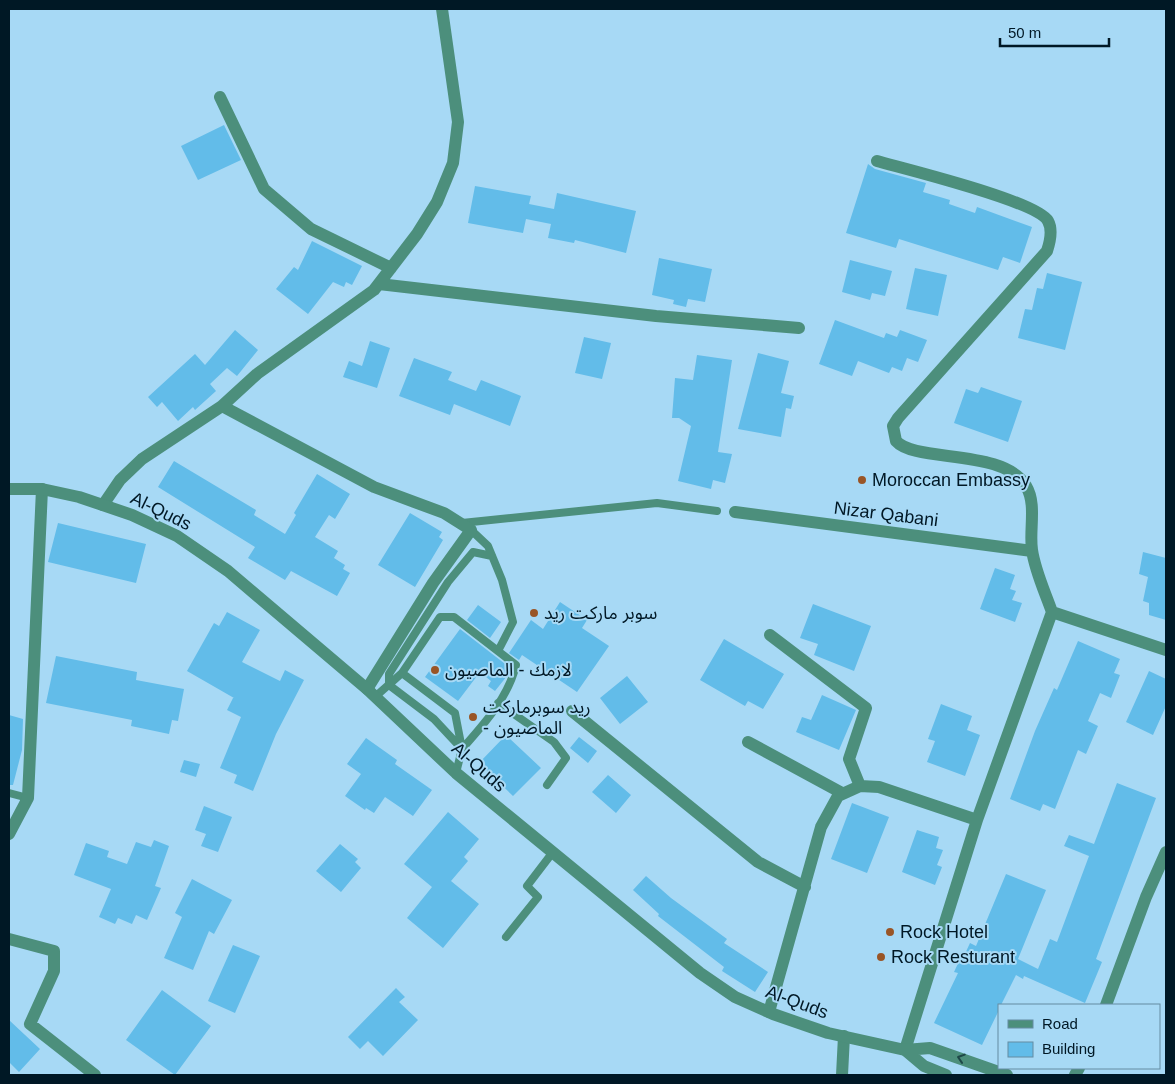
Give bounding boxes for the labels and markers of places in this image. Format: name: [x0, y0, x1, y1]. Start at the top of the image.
place label: Moroccan Embassy: [872, 470, 1030, 490]
marker: Moroccan Embassy: [856, 474, 868, 486]
place label: سوبر ماركت ريد: [544, 603, 657, 624]
marker: سوبر ماركت ريد: [528, 607, 540, 619]
place label: لازمك - الماصيون: [445, 660, 572, 681]
marker: لازمك - الماصيون: [429, 664, 441, 676]
place label: ريد سوبرماركت - الماصيون: [483, 697, 591, 739]
marker: ريد سوبرماركت - الماصيون: [467, 711, 479, 723]
place label: Rock Hotel: [900, 922, 988, 942]
marker: Rock Hotel: [884, 926, 896, 938]
place label: Rock Resturant: [891, 947, 1015, 967]
marker: Rock Resturant: [875, 951, 887, 963]

